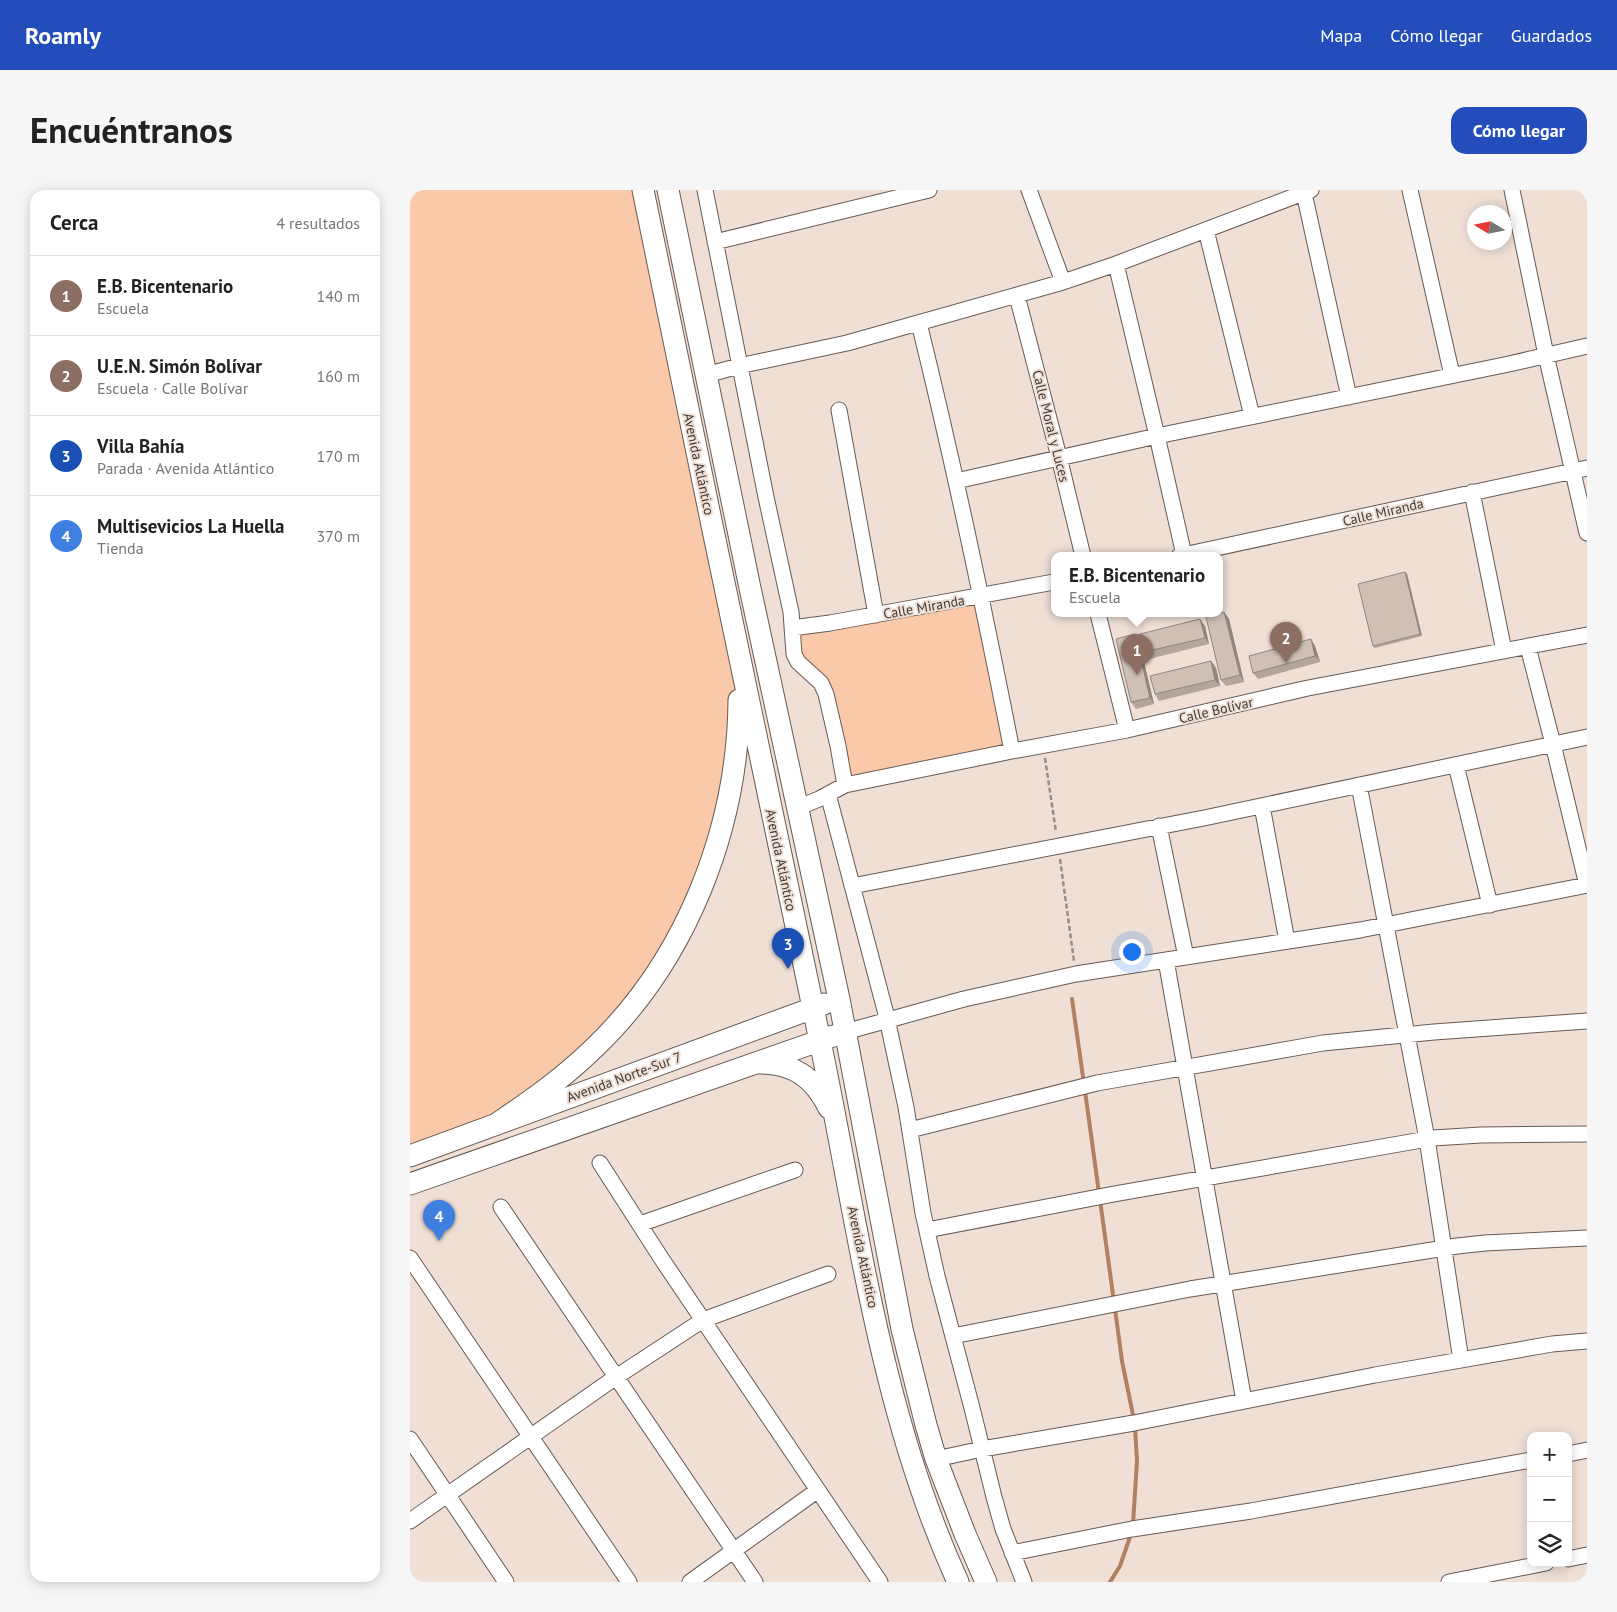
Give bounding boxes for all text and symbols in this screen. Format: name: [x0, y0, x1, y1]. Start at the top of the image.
text: Roamly: [25, 20, 101, 51]
text: Mapa: [1320, 24, 1362, 47]
text: Cómo llegar: [1390, 24, 1483, 47]
text: Guardados: [1511, 24, 1592, 47]
text: Encuéntranos: [30, 107, 233, 153]
button: Cómo llegar: [1451, 107, 1587, 154]
north arrow: [1467, 205, 1512, 250]
text: Cerca: [50, 209, 99, 236]
text: 4 resultados: [276, 213, 360, 233]
text: E.B. Bicentenario: [97, 274, 233, 298]
text: 1: [61, 286, 71, 306]
text: 140 m: [317, 286, 360, 306]
text: Escuela: [97, 298, 149, 318]
text: U.E.N. Simón Bolívar: [97, 354, 262, 378]
text: 2: [61, 366, 71, 386]
text: 160 m: [317, 366, 360, 386]
street label: Calle Moral y Luces: [1028, 368, 1074, 484]
text: Escuela · Calle Bolívar: [97, 378, 248, 398]
street label: Avenida Atlántico: [679, 411, 719, 517]
text: Villa Bahía: [97, 434, 185, 458]
text: 3: [61, 446, 71, 466]
text: 170 m: [317, 446, 360, 466]
text: Parada · Avenida Atlántico: [97, 458, 274, 478]
street label: Calle Miranda: [1341, 494, 1425, 530]
text: Multisevicios La Huella: [97, 514, 285, 538]
text: 4: [61, 526, 71, 546]
text: 370 m: [317, 526, 360, 546]
text: Tienda: [97, 538, 144, 558]
popup: [1051, 552, 1223, 617]
text: E.B. Bicentenario: [1069, 563, 1205, 587]
text: Escuela: [1069, 587, 1121, 607]
street label: Calle Miranda: [882, 591, 966, 623]
pin: 2: [1270, 622, 1302, 663]
pin: 1: [1121, 634, 1153, 675]
street label: Calle Bolívar: [1177, 693, 1255, 727]
street label: Avenida Atlántico: [761, 807, 801, 913]
pin: 3: [772, 928, 804, 969]
your location: [1119, 939, 1145, 965]
street label: Avenida Norte-Sur 7: [564, 1048, 684, 1106]
pin: 4: [423, 1200, 455, 1241]
street label: Avenida Atlántico: [843, 1204, 883, 1310]
map controls: [1527, 1432, 1572, 1567]
button: +: [1527, 1432, 1572, 1477]
button: −: [1527, 1477, 1572, 1522]
button: layers: [1527, 1522, 1572, 1567]

